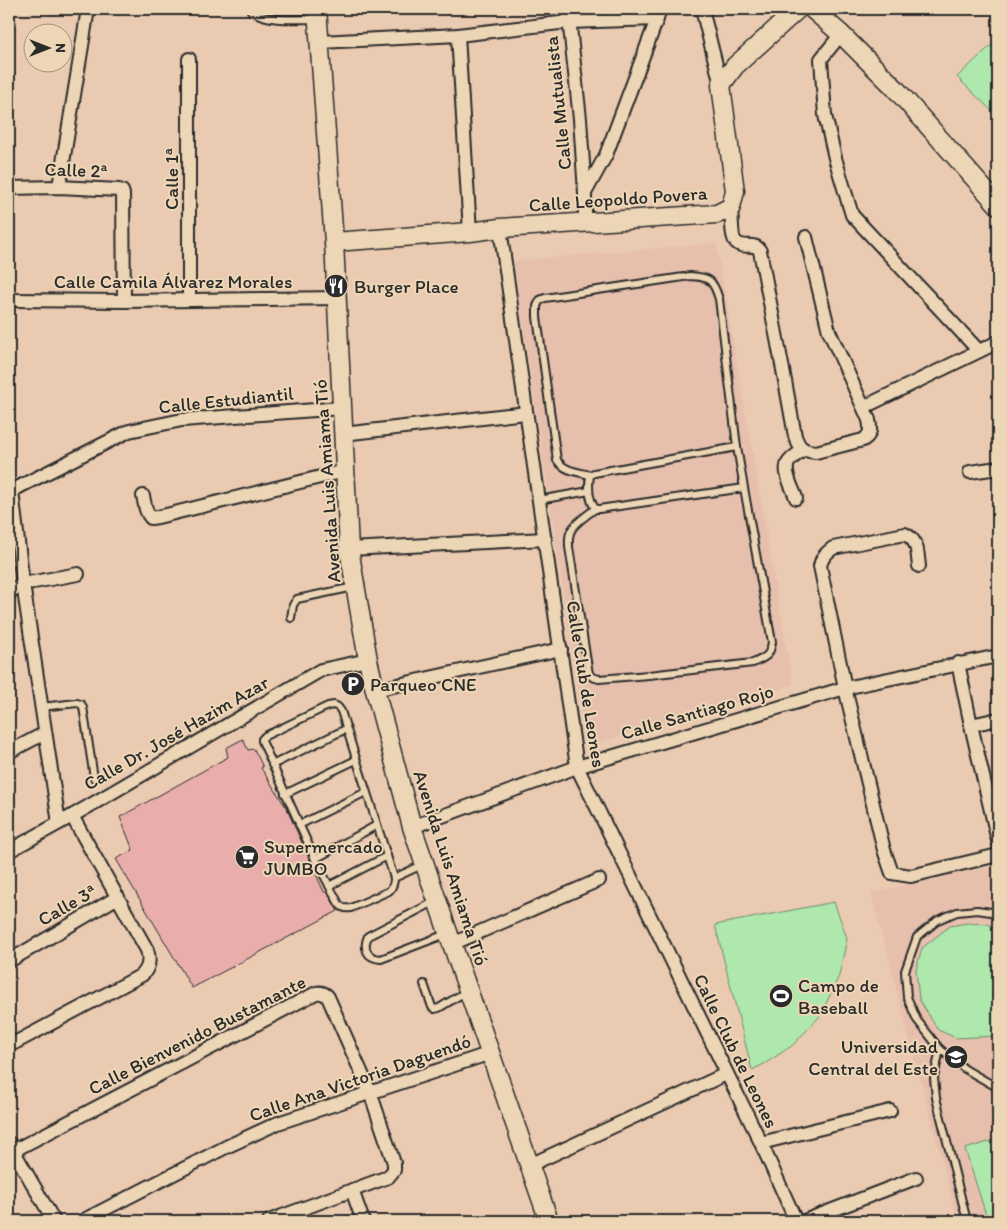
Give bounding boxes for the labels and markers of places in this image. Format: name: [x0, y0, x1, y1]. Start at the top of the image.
restaurant icon: Burger Place: [323, 273, 349, 299]
place label: Burger Place: [354, 275, 459, 298]
parking icon: Parqueo CNE: [340, 671, 366, 697]
place label: Parqueo CNE: [370, 673, 476, 696]
place label: Supermercado JUMBO: [264, 835, 383, 880]
supermarket icon: Supermercado JUMBO: [234, 844, 260, 870]
place label: Campo de Baseball: [798, 974, 879, 1019]
sports icon: Campo de Baseball: [768, 983, 794, 1009]
place label: Universidad Central del Este: [808, 1035, 939, 1080]
school or university icon: Universidad Central del Este: [943, 1044, 969, 1070]

